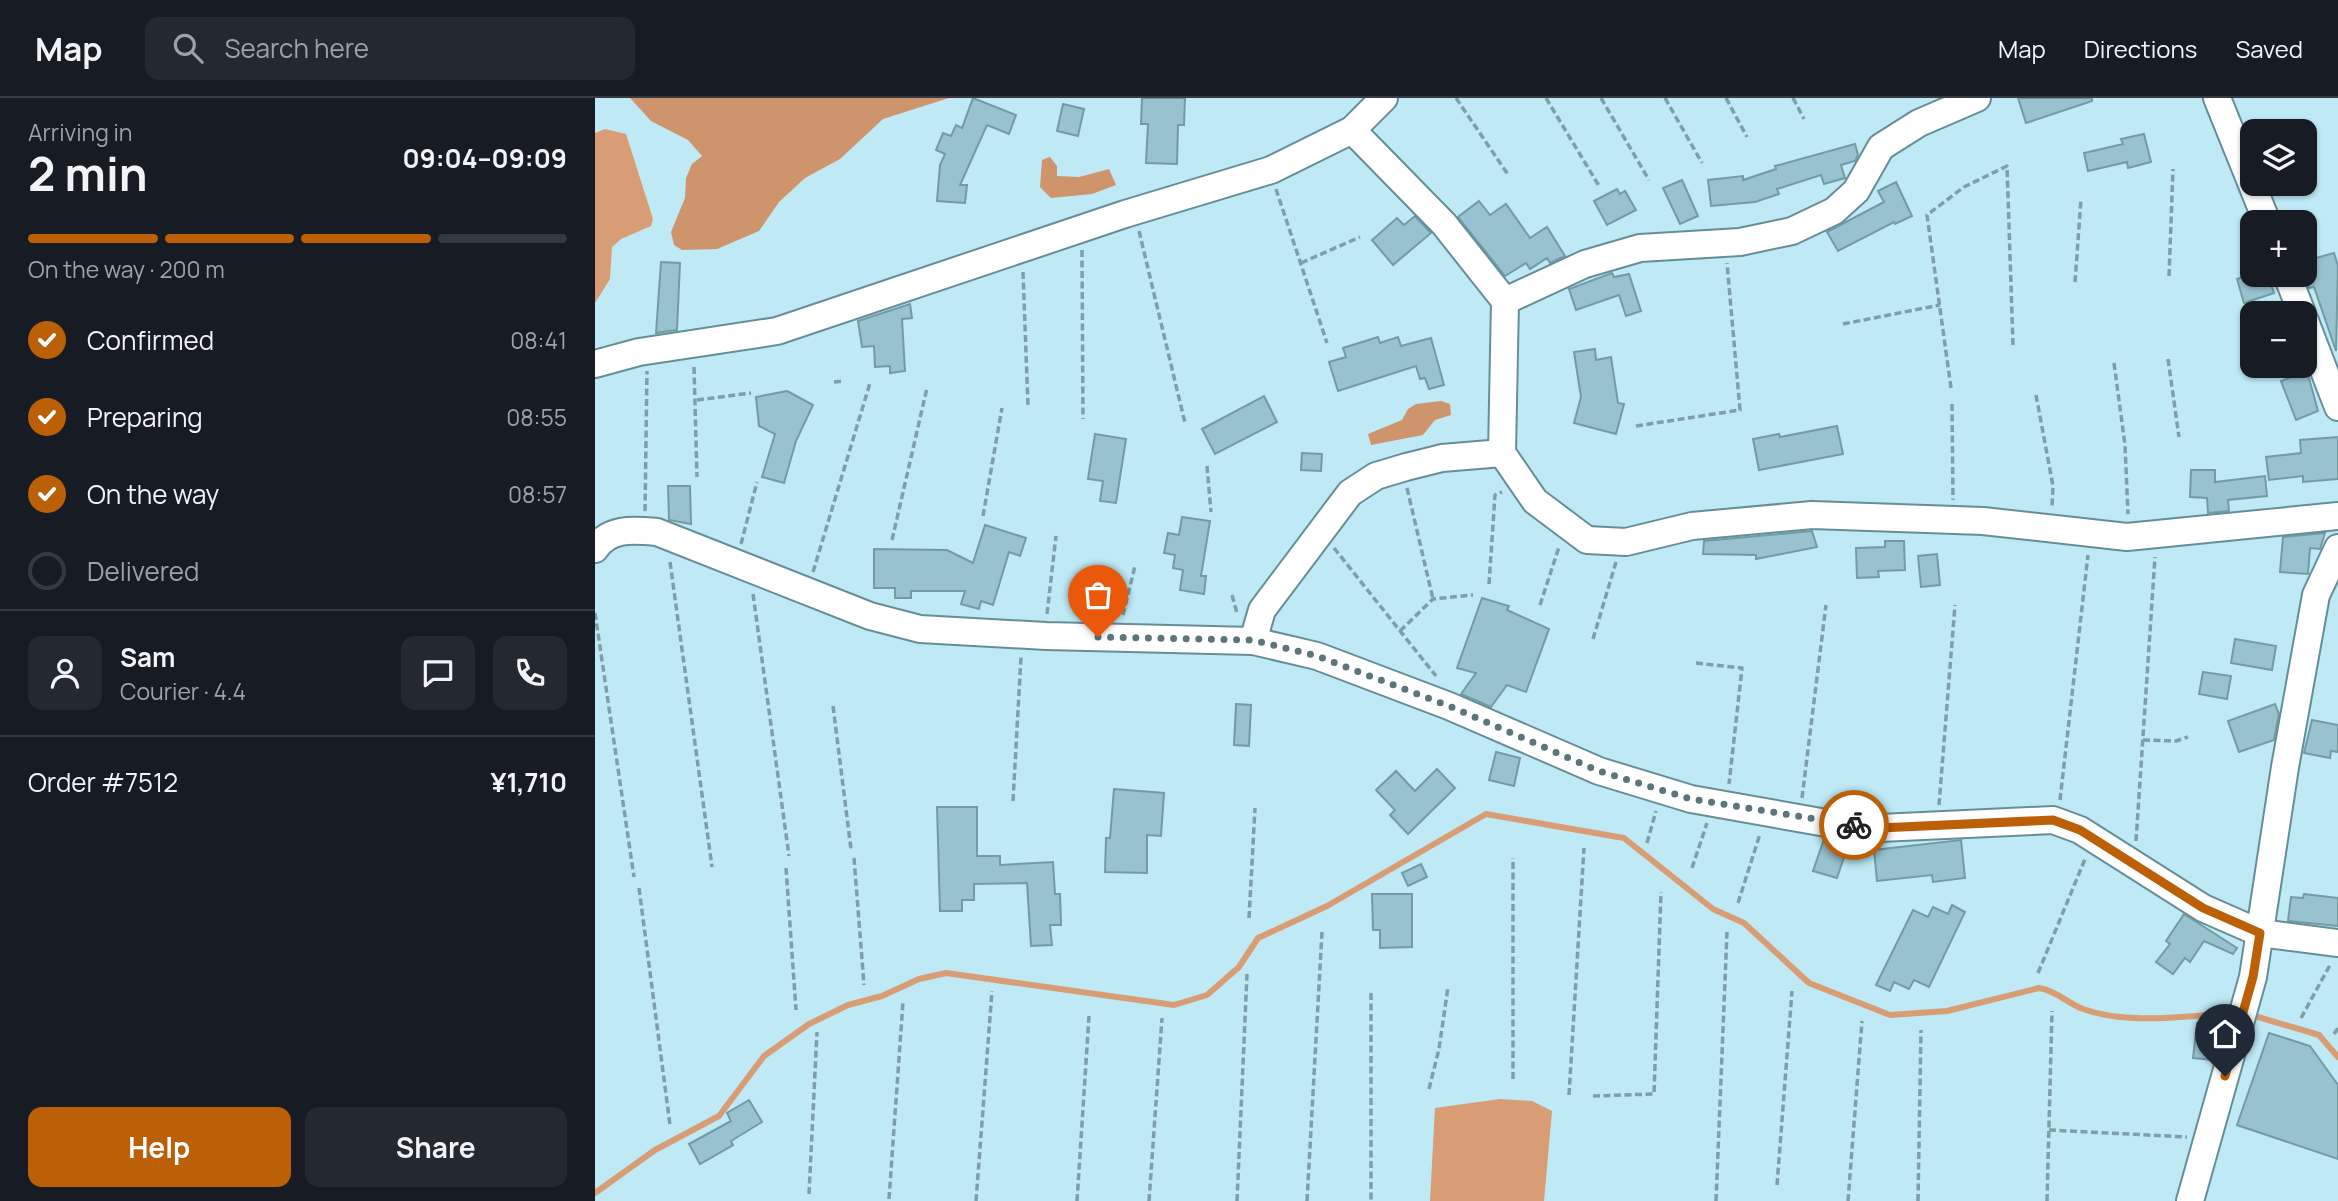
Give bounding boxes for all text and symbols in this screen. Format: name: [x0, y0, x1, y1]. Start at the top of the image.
search box: [145, 17, 635, 80]
text: Map: [35, 26, 103, 71]
icon: search: [169, 29, 207, 67]
text: Search here: [225, 30, 369, 66]
text: Map: [1998, 32, 2046, 65]
text: Directions: [2084, 32, 2197, 65]
text: Saved: [2235, 32, 2303, 65]
text: Arriving in: [28, 116, 133, 148]
map controls: [2240, 119, 2317, 378]
button: layers: [2240, 119, 2317, 196]
text: 09:04–09:09: [402, 140, 567, 176]
text: 2 min: [28, 142, 148, 205]
button: +: [2240, 210, 2317, 287]
text: On the way · 200 m: [28, 253, 225, 285]
button: −: [2240, 301, 2317, 378]
icon: check: [28, 321, 66, 359]
text: Confirmed: [87, 322, 214, 358]
text: 08:41: [510, 324, 567, 356]
icon: check: [28, 398, 66, 436]
text: Preparing: [87, 399, 203, 435]
text: 08:55: [506, 401, 567, 433]
icon: check: [28, 475, 66, 513]
text: On the way: [87, 476, 219, 512]
text: 08:57: [508, 478, 567, 510]
text: Delivered: [87, 553, 199, 589]
pin: [1068, 565, 1128, 637]
icon: bag: [1079, 576, 1117, 614]
button: person: [28, 636, 102, 710]
button: chat: [401, 636, 475, 710]
button: phone: [493, 636, 567, 710]
text: Sam: [120, 639, 175, 675]
text: Courier · 4.4: [120, 675, 246, 707]
text: Order #7512: [28, 764, 178, 800]
text: ¥1,710: [490, 764, 567, 800]
courier: [1819, 790, 1889, 860]
icon: bike: [1835, 806, 1873, 844]
pin: [2195, 1004, 2255, 1076]
icon: home: [2206, 1015, 2244, 1053]
button: Help: [28, 1107, 291, 1187]
button: Share: [305, 1107, 567, 1187]

